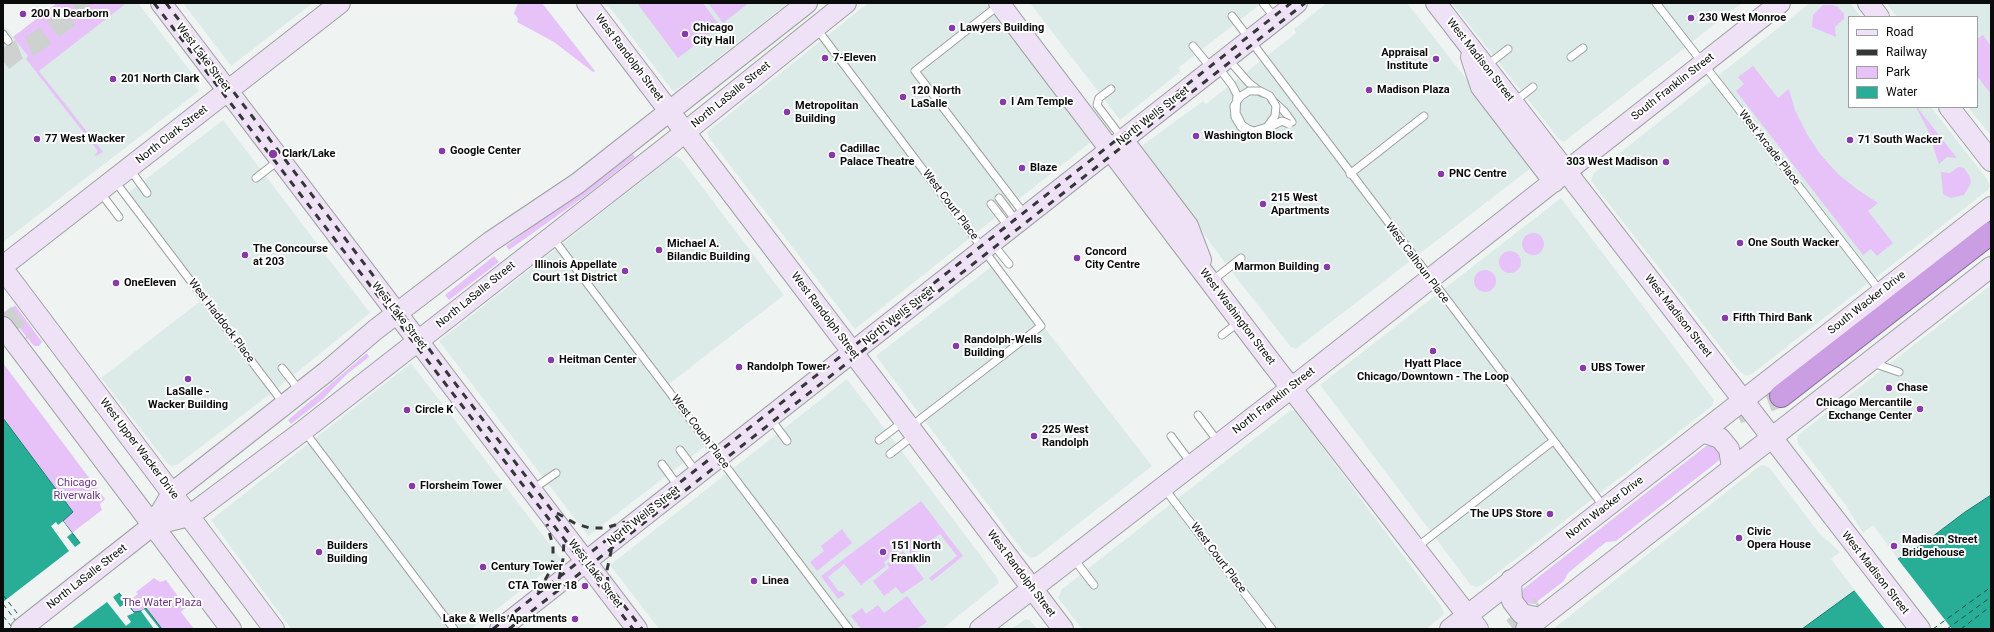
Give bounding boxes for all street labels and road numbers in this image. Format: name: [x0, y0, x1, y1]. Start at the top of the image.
street label: West Randolph Street: [592, 12, 666, 104]
street label: West Madison Street: [1444, 16, 1516, 104]
street label: West Lake Street: [173, 21, 233, 95]
street label: South Franklin Street: [1629, 51, 1717, 123]
street label: North LaSalle Street: [689, 59, 773, 131]
street label: North Wells Street: [1114, 83, 1192, 149]
street label: North Clark Street: [134, 103, 210, 167]
street label: West Arcade Place: [1736, 108, 1802, 188]
street label: West Court Place: [919, 167, 981, 243]
street label: West Calhoun Place: [1382, 220, 1452, 306]
street label: North LaSalle Street: [434, 259, 518, 331]
street label: West Washington Street: [1196, 266, 1278, 368]
street label: South Wacker Drive: [1825, 269, 1909, 337]
street label: West Randolph Street: [788, 270, 862, 362]
street label: West Madison Street: [1642, 272, 1714, 360]
street label: West Haddock Place: [185, 277, 257, 365]
street label: West Lake Street: [368, 279, 430, 353]
street label: North Wells Street: [860, 283, 938, 349]
street label: North Franklin Street: [1230, 365, 1318, 437]
street label: West Couch Place: [668, 393, 732, 471]
street label: West Upper Wacker Drive: [97, 396, 181, 502]
street label: North Wacker Drive: [1564, 474, 1646, 542]
street label: North Wells Street: [605, 483, 683, 549]
street label: West Court Place: [1187, 520, 1249, 596]
street label: West Randolph Street: [984, 528, 1058, 620]
street label: West Madison Street: [1839, 529, 1911, 617]
street label: West Lake Street: [565, 537, 625, 611]
street label: North LaSalle Street: [44, 542, 130, 612]

